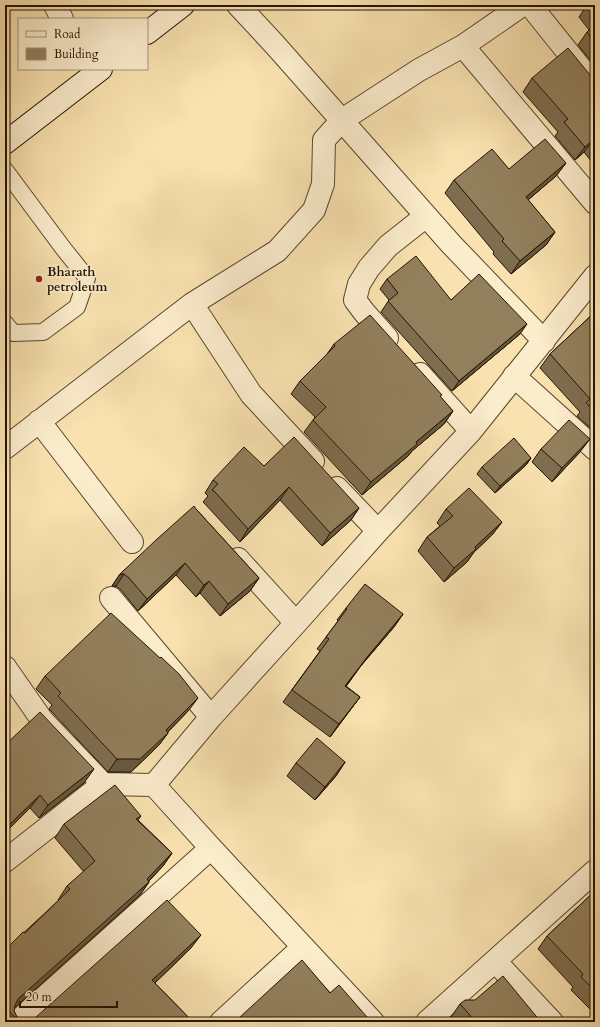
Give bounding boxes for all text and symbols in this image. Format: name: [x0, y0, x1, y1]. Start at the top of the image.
legend: [18, 18, 148, 70]
text: Road: [54, 26, 81, 42]
text: Building: [54, 46, 99, 62]
place label: Bharath petroleum: [47, 263, 108, 296]
marker: Bharath petroleum: [34, 274, 44, 284]
scale bar: [20, 983, 117, 1009]
text: 20 m: [26, 989, 53, 1005]

